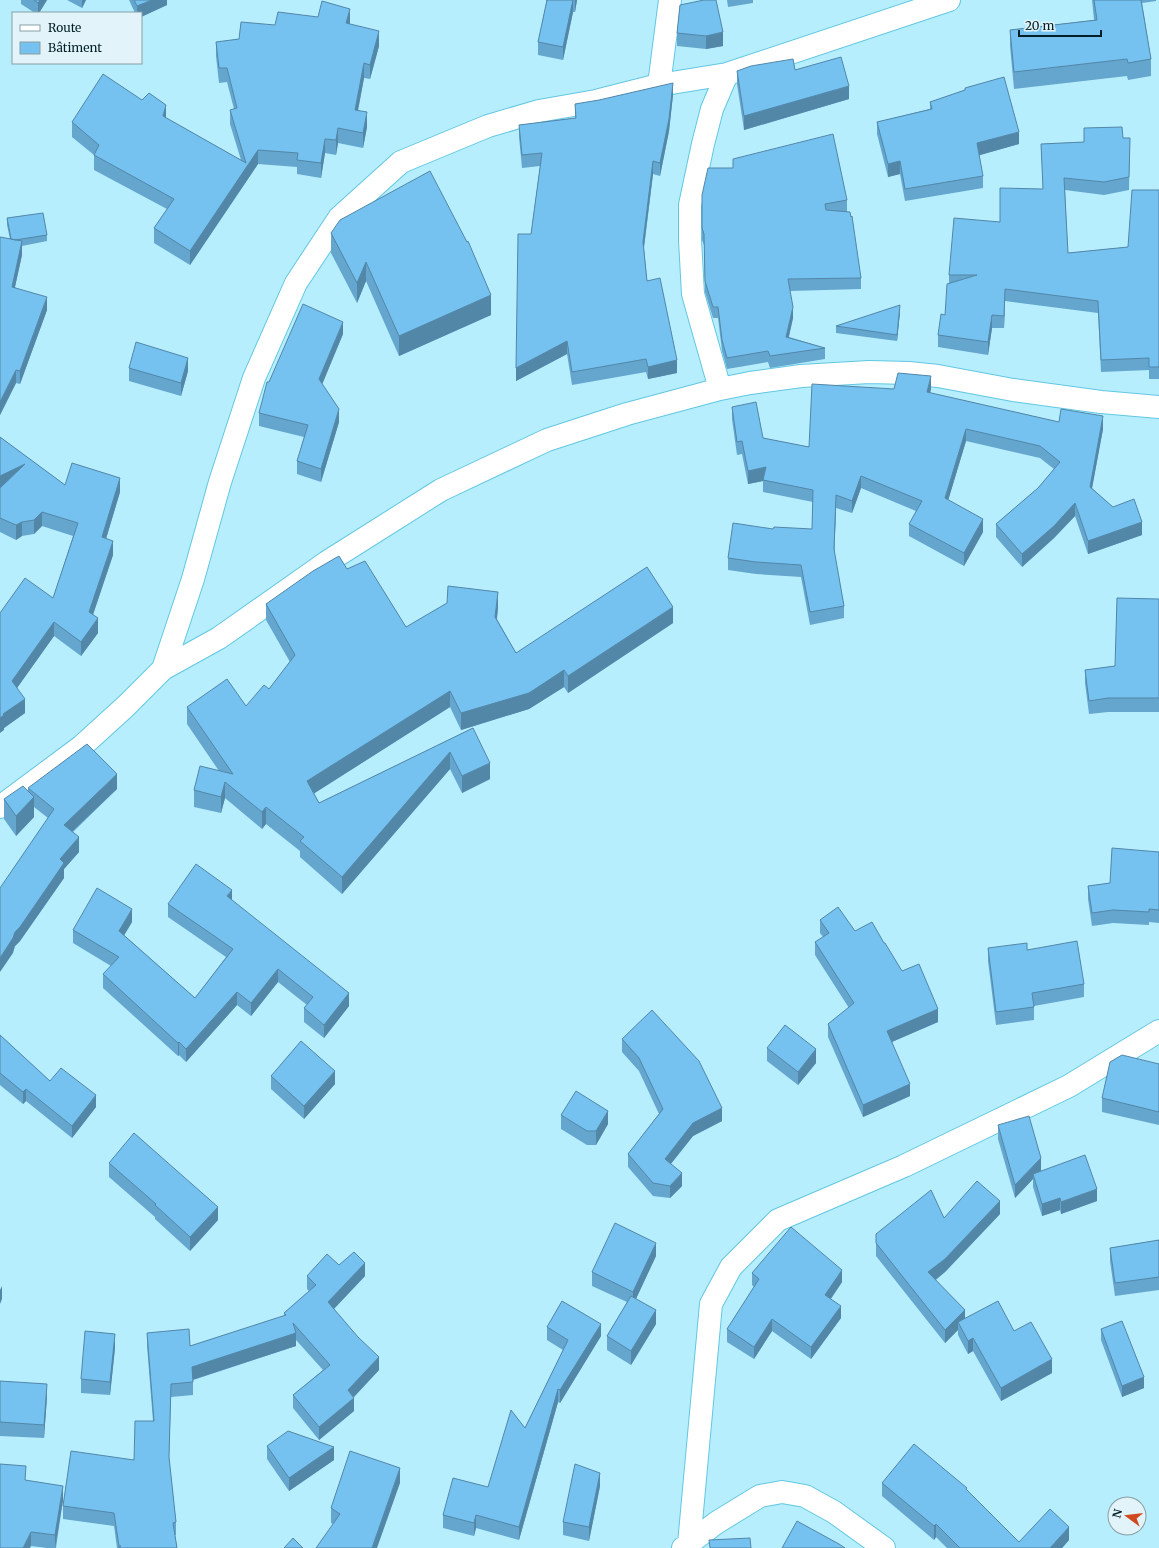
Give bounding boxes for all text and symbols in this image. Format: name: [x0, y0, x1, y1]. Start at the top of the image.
legend: [12, 12, 142, 64]
scale bar: [1019, 12, 1101, 38]
text: 20 m: [1025, 18, 1054, 33]
text: Route: [48, 20, 81, 35]
text: Bâtiment: [48, 40, 102, 55]
north arrow: [1107, 1496, 1147, 1536]
text: N: [1109, 1507, 1125, 1519]

